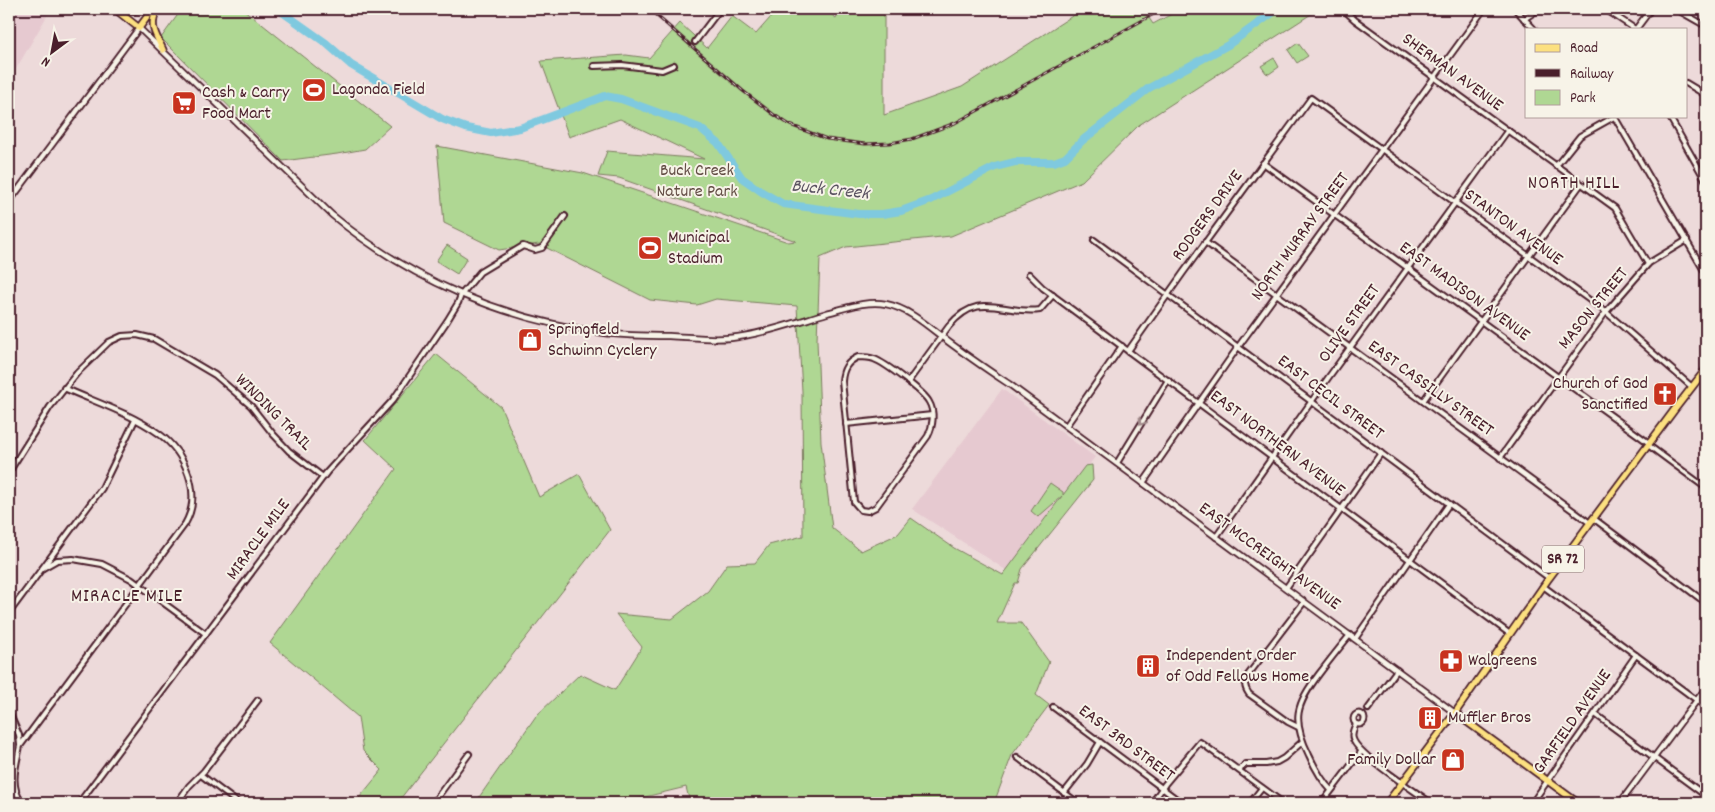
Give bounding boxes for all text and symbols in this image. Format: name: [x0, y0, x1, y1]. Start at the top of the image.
north arrow: [28, 28, 78, 78]
street label: SHERMAN AVENUE: [1396, 28, 1508, 118]
legend: [1525, 28, 1688, 118]
text: Road: [1570, 38, 1598, 60]
text: N: [38, 51, 54, 72]
text: Railway: [1570, 64, 1614, 86]
sports icon: Lagonda Field: [301, 77, 327, 103]
place label: Lagonda Field: [332, 78, 425, 103]
place label: Cash & Carry Food Mart: [202, 81, 290, 127]
text: Park: [1570, 88, 1596, 110]
supermarket icon: Cash & Carry Food Mart: [171, 90, 197, 116]
park label: Buck Creek Nature Park: [656, 159, 738, 205]
street label: RODGERS DRIVE: [1166, 165, 1250, 267]
street label: NORTH MURRAY STREET: [1246, 168, 1356, 306]
district label: NORTH HILL: [1528, 171, 1620, 198]
water label: Buck Creek: [790, 174, 872, 209]
street label: STANTON AVENUE: [1458, 184, 1568, 272]
place label: Municipal Stadium: [668, 226, 730, 272]
sports icon: Municipal Stadium: [637, 235, 663, 261]
street label: EAST MADISON AVENUE: [1393, 236, 1535, 348]
street label: MASON STREET: [1553, 263, 1635, 355]
street label: OLIVE STREET: [1313, 280, 1387, 368]
place label: Springfield Schwinn Cyclery: [548, 318, 657, 364]
shop icon: Springfield Schwinn Cyclery: [517, 327, 543, 353]
street label: EAST CASSILLY STREET: [1362, 335, 1498, 443]
street label: EAST CECIL STREET: [1271, 350, 1389, 446]
street label: WINDING TRAIL: [229, 369, 318, 458]
place label: Church of God Sanctified: [1553, 372, 1648, 418]
church icon: Church of God Sanctified: [1652, 381, 1678, 407]
street label: EAST NORTHERN AVENUE: [1204, 385, 1350, 503]
one-way arrow: [1139, 416, 1148, 425]
street label: MIRACLE MILE: [221, 494, 297, 586]
street label: EAST MCCREIGHT AVENUE: [1193, 497, 1345, 617]
road number: SR 72: [1542, 546, 1584, 572]
district label: MIRACLE MILE: [71, 584, 183, 611]
place label: Independent Order of Odd Fellows Home: [1166, 644, 1309, 690]
pharmacy icon: Walgreens: [1438, 648, 1464, 674]
place label: Walgreens: [1468, 649, 1537, 674]
building icon: Independent Order of Odd Fellows Home: [1135, 653, 1161, 679]
street label: GARFIELD AVENUE: [1528, 665, 1618, 779]
street label: EAST 3RD STREET: [1073, 699, 1179, 789]
building icon: Muffler Bros: [1417, 705, 1443, 731]
place label: Muffler Bros: [1448, 706, 1531, 731]
shop icon: Family Dollar: [1440, 747, 1466, 773]
place label: Family Dollar: [1347, 748, 1436, 773]

